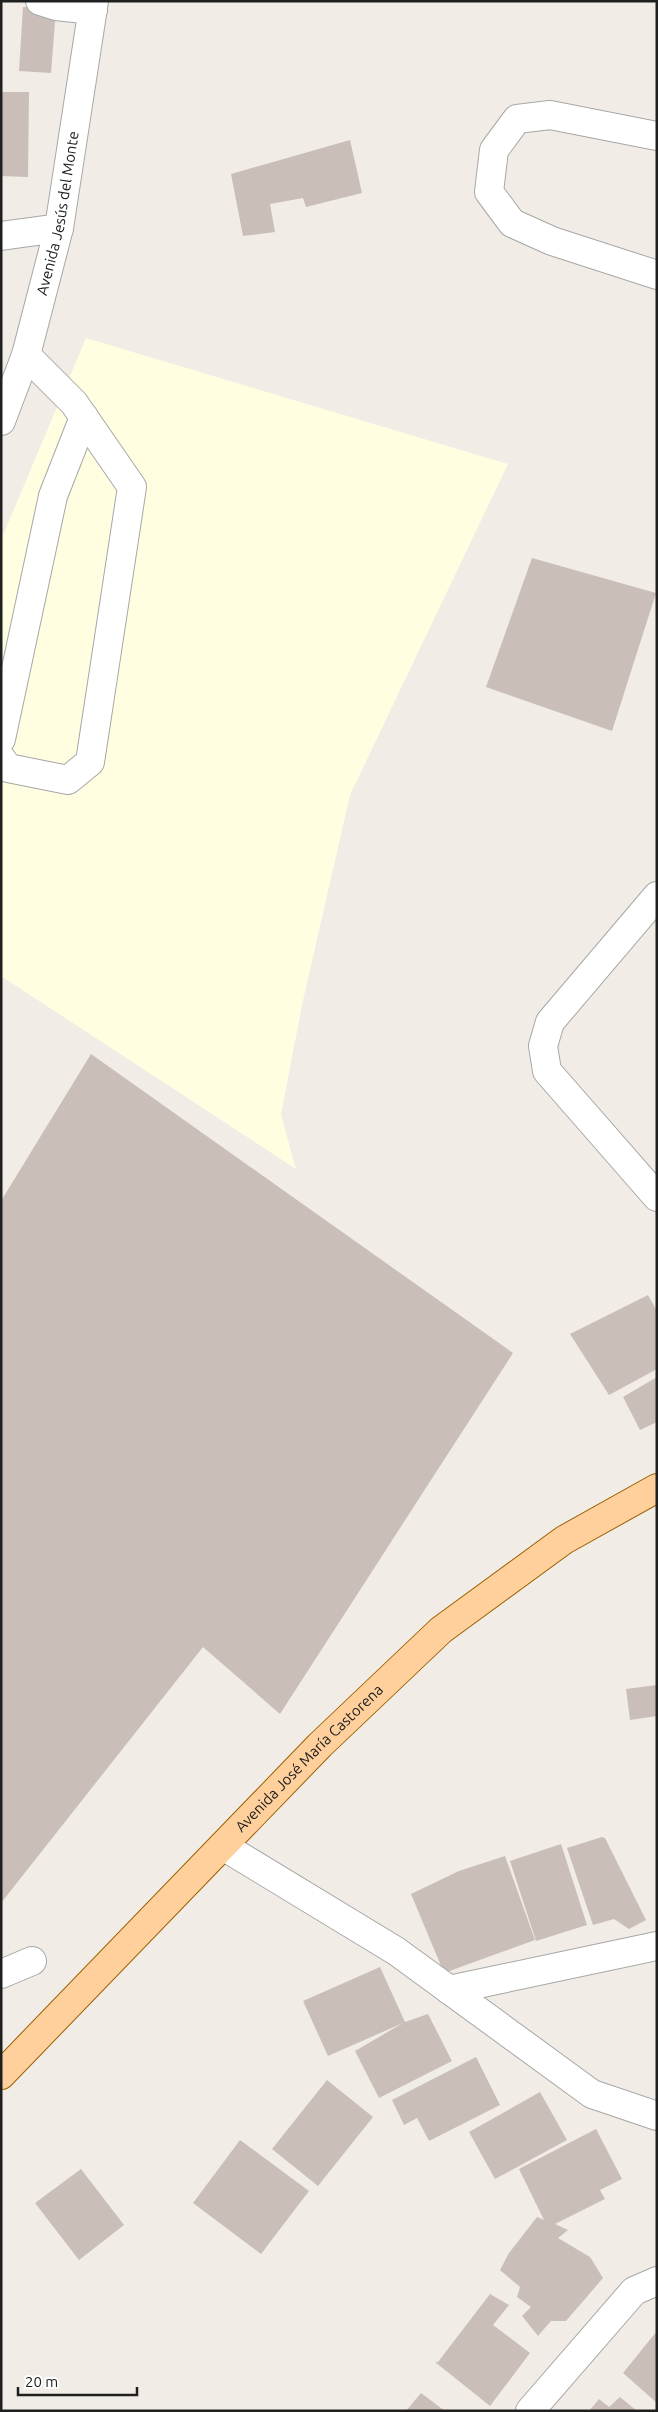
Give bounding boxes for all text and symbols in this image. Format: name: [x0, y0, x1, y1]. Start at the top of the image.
street label: Avenida Jesús del Monte: [33, 130, 82, 297]
street label: Avenida José María Castorena: [232, 1681, 386, 1835]
scale bar: [18, 2364, 136, 2396]
text: 20 m: [25, 2373, 58, 2390]

